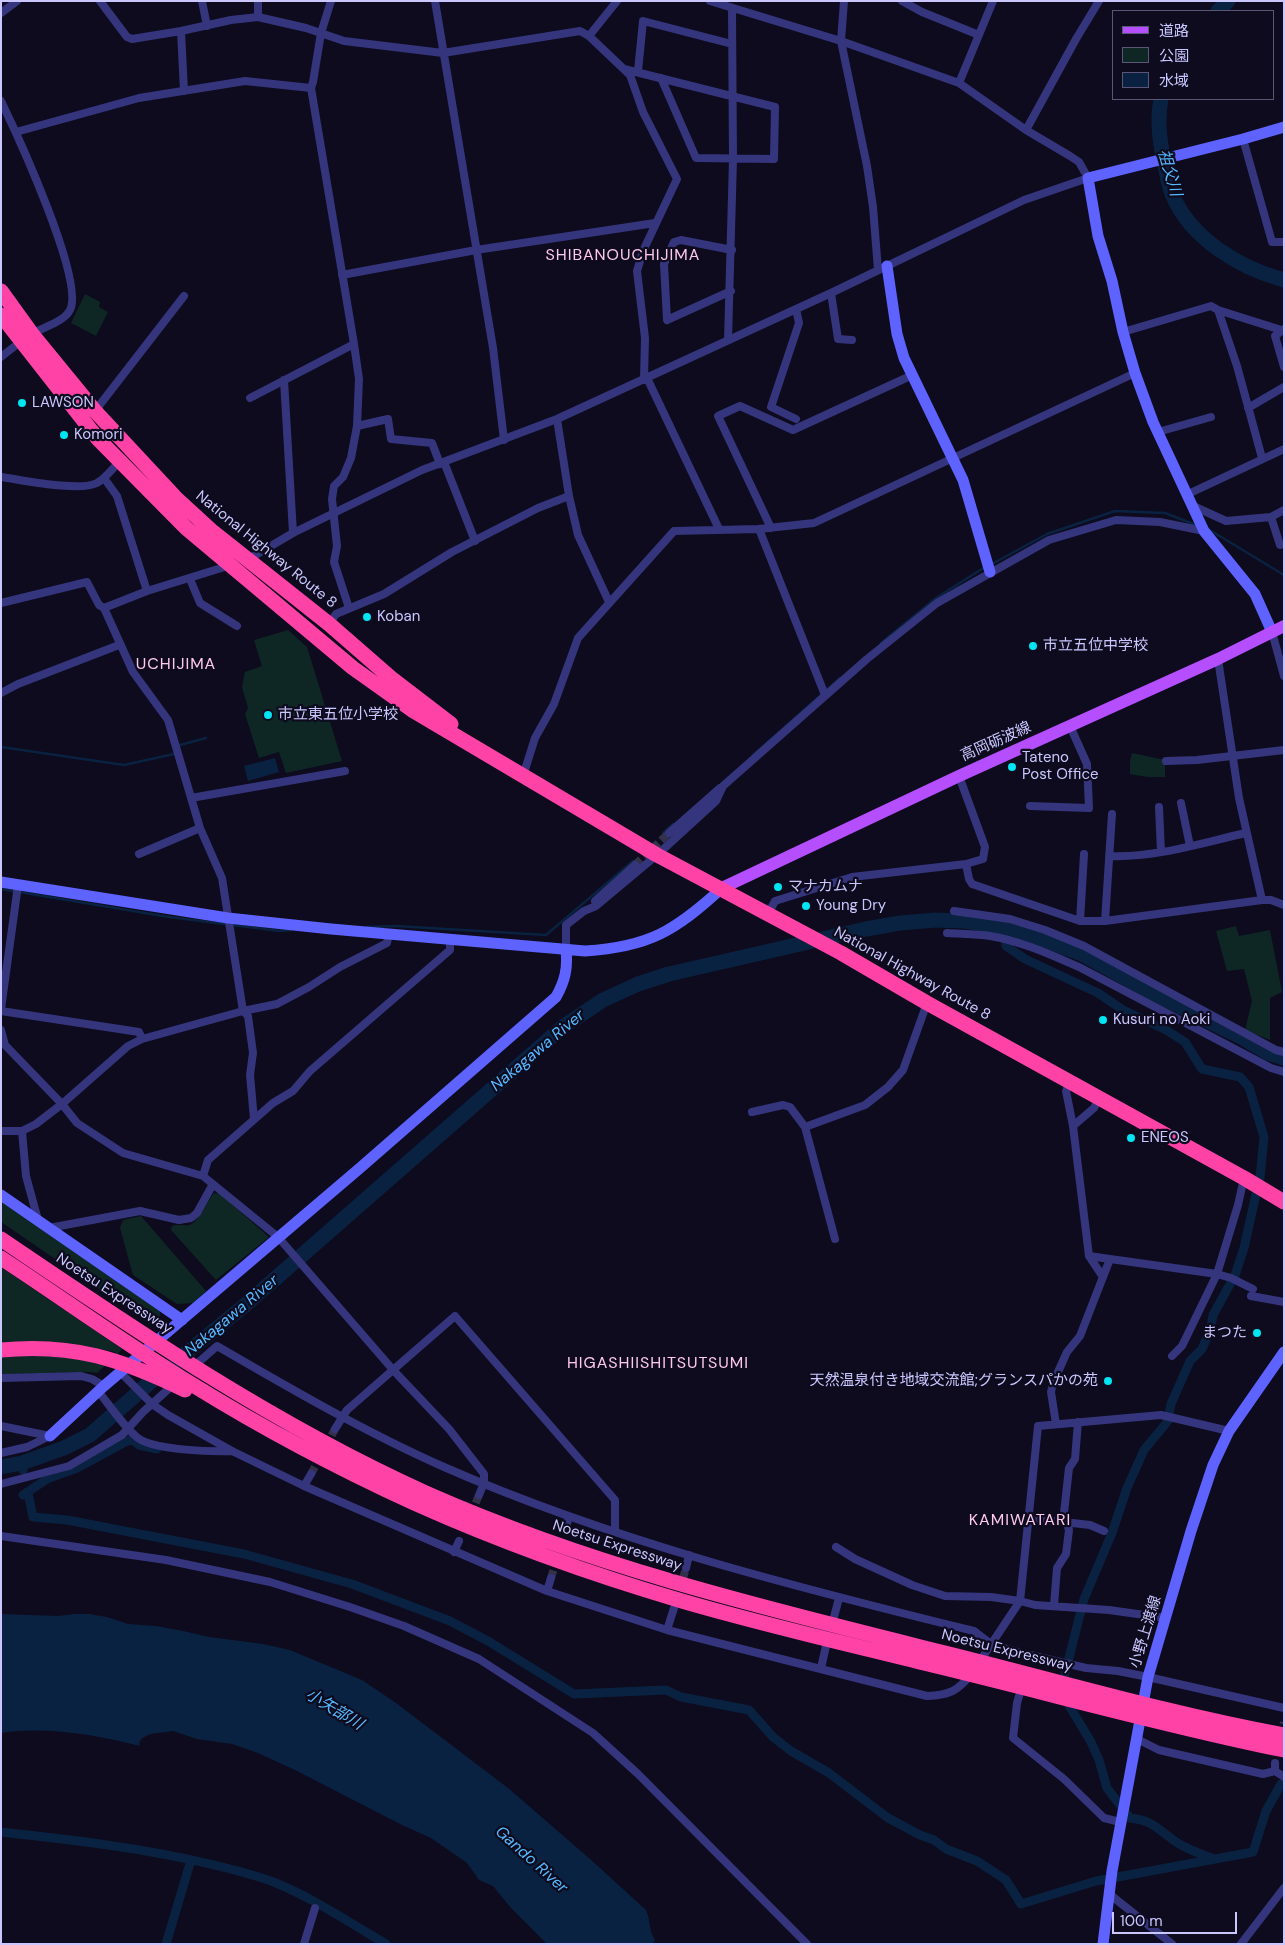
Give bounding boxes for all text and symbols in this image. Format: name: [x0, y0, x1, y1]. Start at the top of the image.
legend: [1112, 10, 1275, 100]
text: 道路: [1159, 21, 1189, 41]
text: 公園: [1159, 46, 1189, 66]
text: 水域: [1159, 71, 1189, 91]
water label: 祖父川: [1153, 147, 1185, 199]
district label: SHIBANOUCHIJIMA: [544, 246, 702, 266]
place label: LAWSON: [32, 394, 94, 412]
marker: LAWSON: [16, 397, 28, 409]
place label: Komori: [74, 426, 123, 444]
marker: Komori: [58, 429, 70, 441]
street label: National Highway Route 8: [192, 488, 340, 612]
place label: Koban: [377, 608, 420, 626]
marker: Koban: [361, 611, 373, 623]
place label: 市立五位中学校: [1043, 637, 1148, 655]
marker: 市立五位中学校: [1027, 640, 1039, 652]
district label: UCHIJIMA: [135, 655, 217, 675]
place label: 市立東五位小学校: [278, 706, 398, 724]
marker: 市立東五位小学校: [262, 709, 274, 721]
street label: 高岡砺波線: [958, 719, 1034, 765]
place label: Tateno Post Office: [1022, 749, 1098, 784]
marker: Tateno Post Office: [1006, 761, 1018, 773]
place label: マナカムナ: [788, 878, 863, 896]
marker: マナカムナ: [772, 881, 784, 893]
place label: Young Dry: [816, 897, 886, 915]
marker: Young Dry: [800, 900, 812, 912]
street label: National Highway Route 8: [831, 923, 993, 1025]
water label: Nakagawa River: [487, 1006, 589, 1096]
place label: Kusuri no Aoki: [1113, 1011, 1210, 1029]
marker: Kusuri no Aoki: [1097, 1014, 1109, 1026]
place label: ENEOS: [1141, 1129, 1189, 1147]
marker: ENEOS: [1125, 1132, 1137, 1144]
street label: Noetsu Expressway: [53, 1250, 175, 1338]
water label: Nakagawa River: [181, 1271, 283, 1361]
place label: まつた: [1202, 1324, 1247, 1342]
marker: まつた: [1251, 1327, 1263, 1339]
district label: HIGASHIISHITSUTSUMI: [565, 1354, 751, 1374]
place label: 天然温泉付き地域交流館;グランスパかの苑: [810, 1372, 1098, 1390]
marker: 天然温泉付き地域交流館;グランスパかの苑: [1102, 1375, 1114, 1387]
district label: KAMIWATARI: [968, 1511, 1072, 1531]
street label: Noetsu Expressway: [550, 1517, 684, 1575]
street label: 小野上渡線: [1126, 1594, 1166, 1670]
street label: Noetsu Expressway: [939, 1626, 1075, 1676]
water label: 小矢部川: [302, 1685, 366, 1735]
water label: Gando River: [491, 1822, 571, 1898]
scale bar: [1115, 1902, 1240, 1934]
text: 100 m: [1120, 1911, 1163, 1931]

